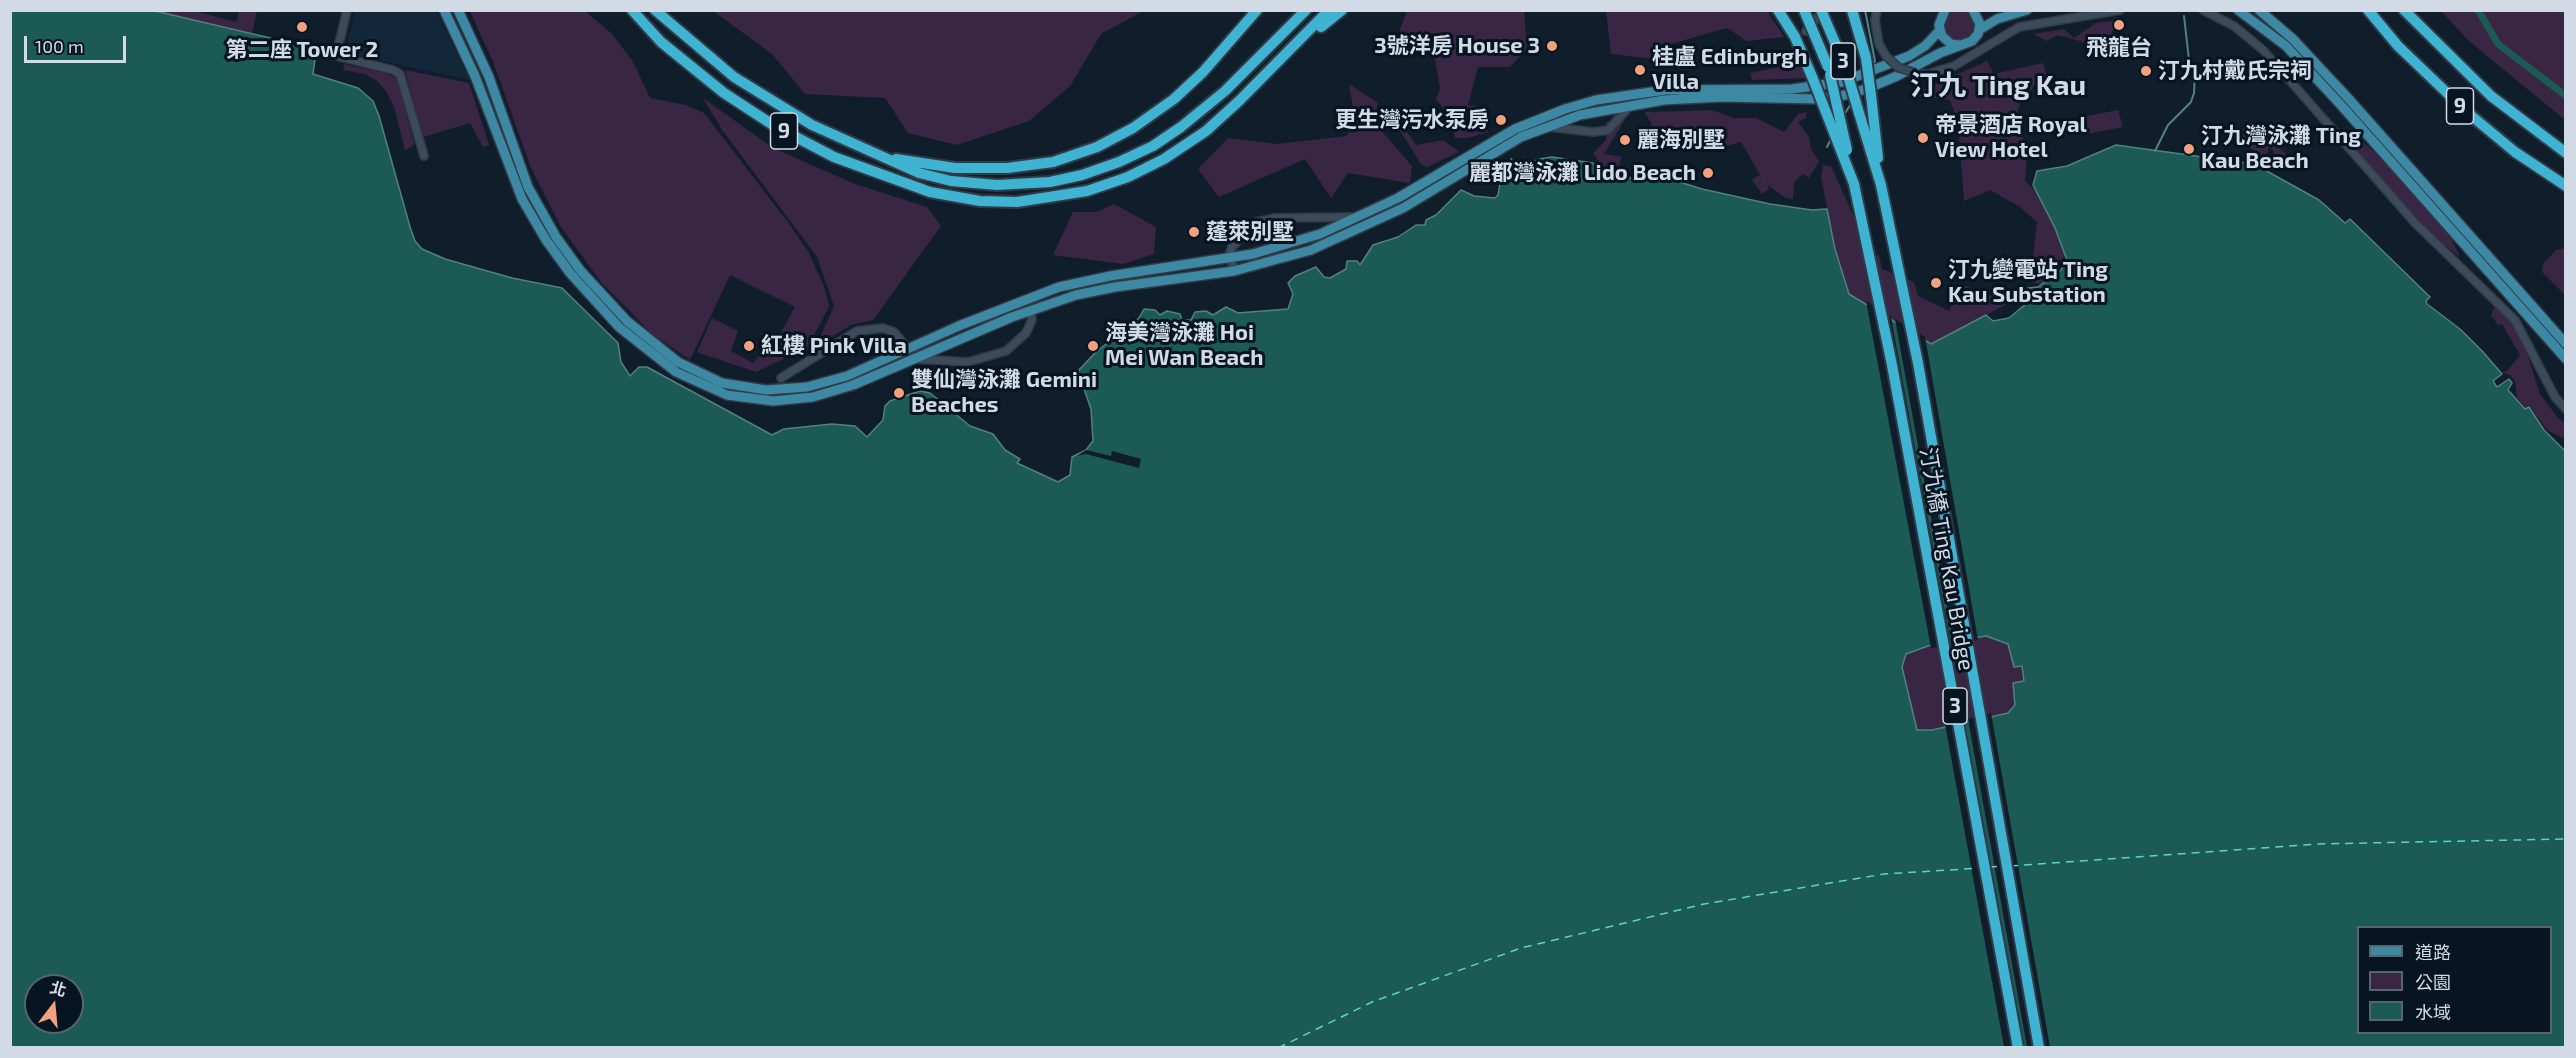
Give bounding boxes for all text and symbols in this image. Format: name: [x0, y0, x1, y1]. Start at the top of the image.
marker: 飛龍台: [2112, 18, 2126, 32]
marker: 第二座 Tower 2: [295, 20, 309, 34]
scale bar: [27, 24, 129, 62]
place label: 3號洋房 House 3: [1374, 33, 1540, 59]
text: 100 m: [35, 35, 84, 57]
place label: 飛龍台: [2086, 35, 2152, 61]
place label: 第二座 Tower 2: [226, 37, 378, 63]
marker: 3號洋房 House 3: [1545, 39, 1559, 53]
road number: 3: [1831, 43, 1855, 79]
place label: 桂盧 Edinburgh Villa: [1652, 44, 1807, 96]
place label: 汀九村戴氏宗祠: [2158, 58, 2312, 84]
marker: 桂盧 Edinburgh Villa: [1633, 63, 1647, 77]
marker: 汀九村戴氏宗祠: [2139, 64, 2153, 78]
district label: 汀九 Ting Kau: [1910, 69, 2086, 103]
road number: 9: [2446, 88, 2474, 124]
place label: 更生灣污水泵房: [1335, 107, 1489, 133]
place label: 帝景酒店 Royal View Hotel: [1935, 112, 2087, 164]
road number: 9: [770, 113, 798, 149]
marker: 更生灣污水泵房: [1494, 113, 1508, 127]
place label: 汀九灣泳灘 Ting Kau Beach: [2201, 123, 2361, 174]
place label: 麗海別墅: [1637, 127, 1725, 153]
marker: 帝景酒店 Royal View Hotel: [1916, 131, 1930, 145]
marker: 麗海別墅: [1618, 133, 1632, 147]
marker: 汀九灣泳灘 Ting Kau Beach: [2182, 142, 2196, 156]
place label: 麗都灣泳灘 Lido Beach: [1469, 160, 1696, 186]
marker: 麗都灣泳灘 Lido Beach: [1701, 166, 1715, 180]
place label: 蓬萊別墅: [1206, 219, 1294, 245]
marker: 蓬萊別墅: [1187, 225, 1201, 239]
place label: 汀九變電站 Ting Kau Substation: [1948, 257, 2108, 308]
marker: 汀九變電站 Ting Kau Substation: [1929, 276, 1943, 290]
place label: 海美灣泳灘 Hoi Mei Wan Beach: [1105, 320, 1264, 372]
place label: 紅樓 Pink Villa: [761, 333, 907, 359]
marker: 紅樓 Pink Villa: [742, 339, 756, 353]
marker: 海美灣泳灘 Hoi Mei Wan Beach: [1086, 339, 1100, 353]
place label: 雙仙灣泳灘 Gemini Beaches: [911, 367, 1097, 418]
marker: 雙仙灣泳灘 Gemini Beaches: [892, 386, 906, 400]
street label: 汀九橋 Ting Kau Bridge: [1914, 445, 1980, 673]
road number: 3: [1943, 688, 1967, 724]
legend: [2357, 926, 2552, 1034]
text: 道路: [2415, 941, 2451, 963]
text: 公園: [2415, 971, 2451, 993]
north arrow: [24, 974, 84, 1034]
text: 北: [48, 977, 69, 999]
text: 水域: [2415, 1001, 2451, 1023]

